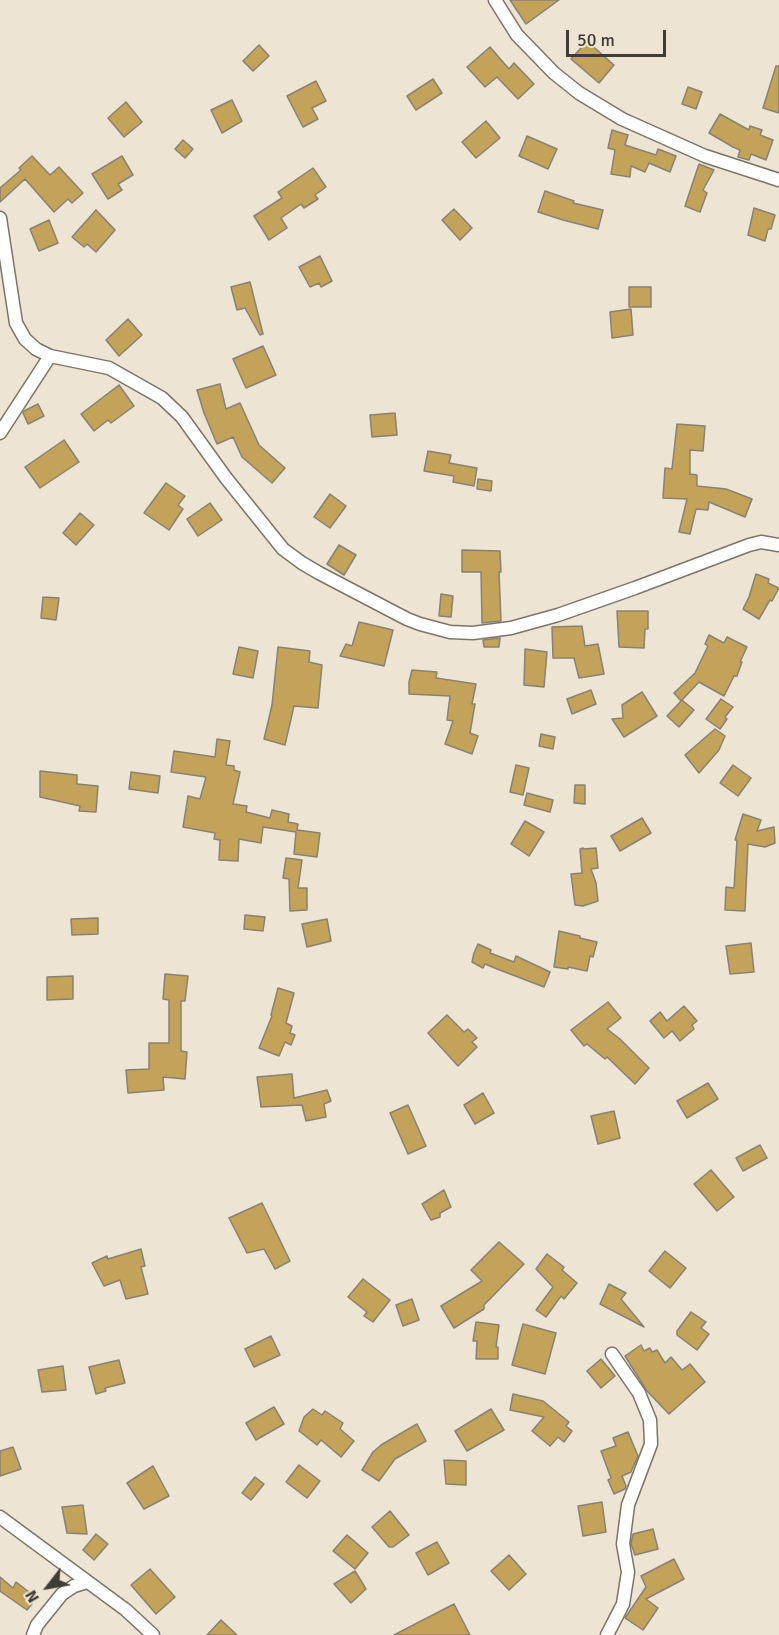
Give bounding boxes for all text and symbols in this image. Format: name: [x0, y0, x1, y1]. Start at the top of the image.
scale bar: [569, 18, 670, 56]
text: 50 m: [577, 29, 615, 51]
north arrow: [18, 1557, 78, 1617]
text: N: [21, 1586, 44, 1606]

